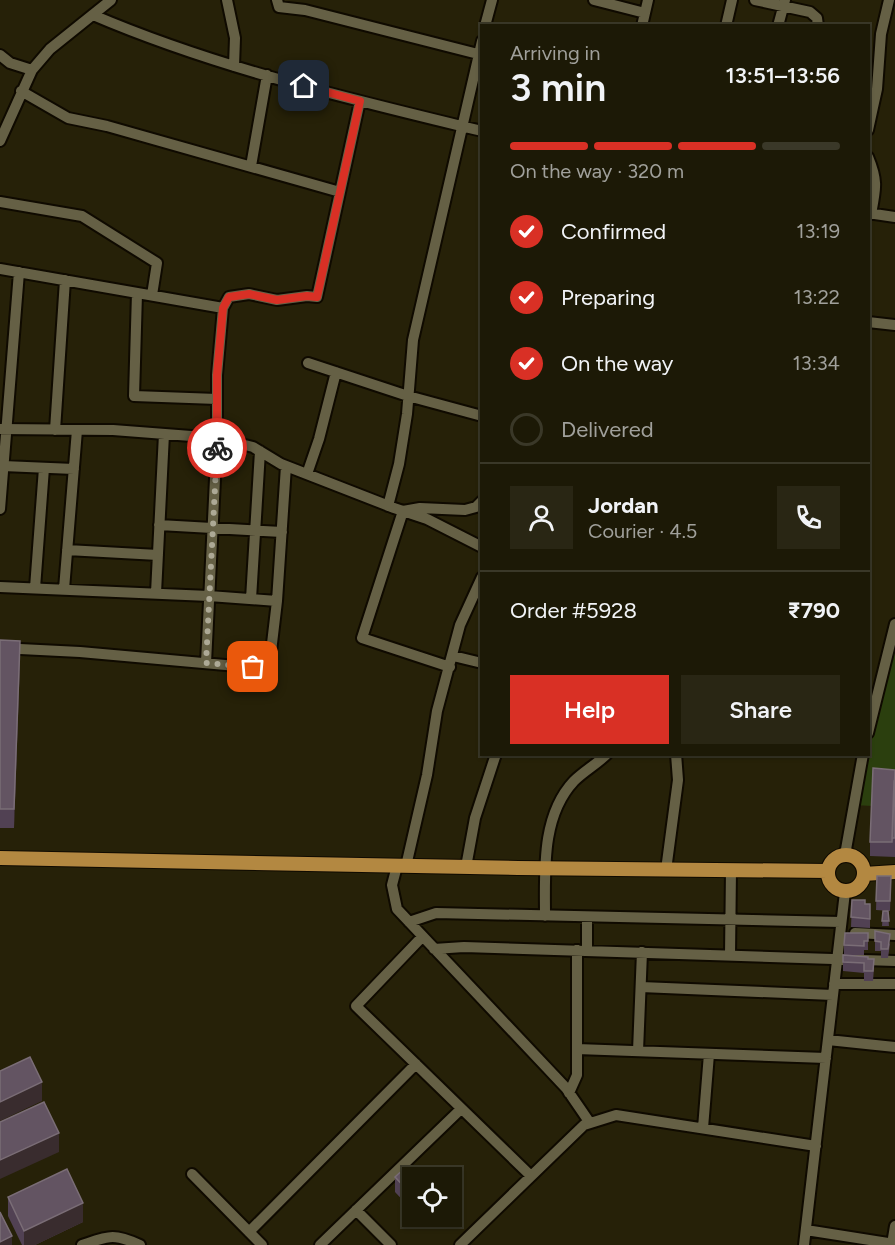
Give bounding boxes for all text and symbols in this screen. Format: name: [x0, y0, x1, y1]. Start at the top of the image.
text: Arriving in: [510, 41, 600, 65]
pin: [278, 60, 329, 111]
text: 13:51–13:56: [726, 62, 840, 89]
text: 3 min: [510, 64, 606, 111]
icon: home: [287, 69, 320, 102]
text: On the way · 320 m: [510, 159, 684, 183]
icon: check: [510, 215, 543, 248]
text: Confirmed: [561, 218, 666, 245]
text: 13:19: [796, 219, 840, 243]
icon: check: [510, 281, 543, 314]
text: Preparing: [561, 284, 655, 311]
text: 13:22: [793, 285, 840, 309]
icon: check: [510, 347, 543, 380]
text: On the way: [561, 350, 673, 377]
text: 13:34: [793, 351, 840, 375]
text: Delivered: [561, 416, 654, 443]
courier: [187, 418, 247, 478]
icon: bike: [201, 432, 234, 465]
button: person: [510, 486, 573, 549]
button: phone: [777, 486, 840, 549]
text: Jordan: [588, 492, 659, 519]
text: Courier · 4.5: [588, 519, 697, 543]
text: Order #5928: [510, 597, 637, 624]
text: ₹790: [788, 597, 840, 624]
pin: [227, 641, 278, 692]
icon: bag: [236, 650, 269, 683]
button: Help: [510, 675, 669, 744]
button: Share: [681, 675, 840, 744]
map controls: [402, 1167, 462, 1227]
button: locate: [402, 1167, 462, 1227]

